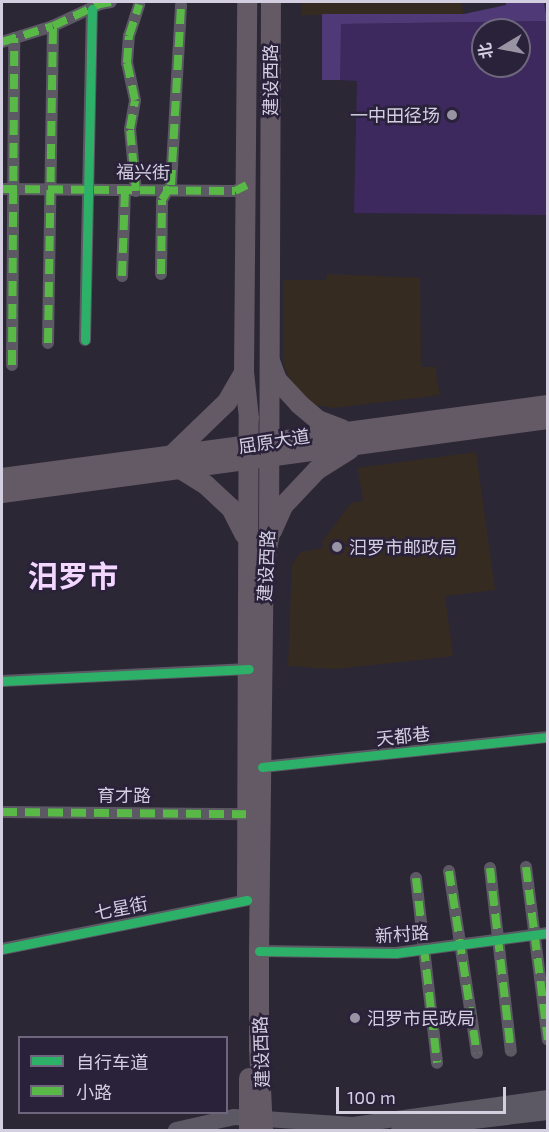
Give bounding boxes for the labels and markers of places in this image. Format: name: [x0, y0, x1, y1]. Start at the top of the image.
place label: 一中田径场: [350, 104, 440, 126]
marker: 一中田径场: [445, 108, 459, 122]
place label: 汨罗市邮政局: [349, 536, 457, 558]
marker: 汨罗市邮政局: [330, 540, 344, 554]
place label: 汨罗市民政局: [367, 1007, 475, 1029]
marker: 汨罗市民政局: [348, 1011, 362, 1025]

